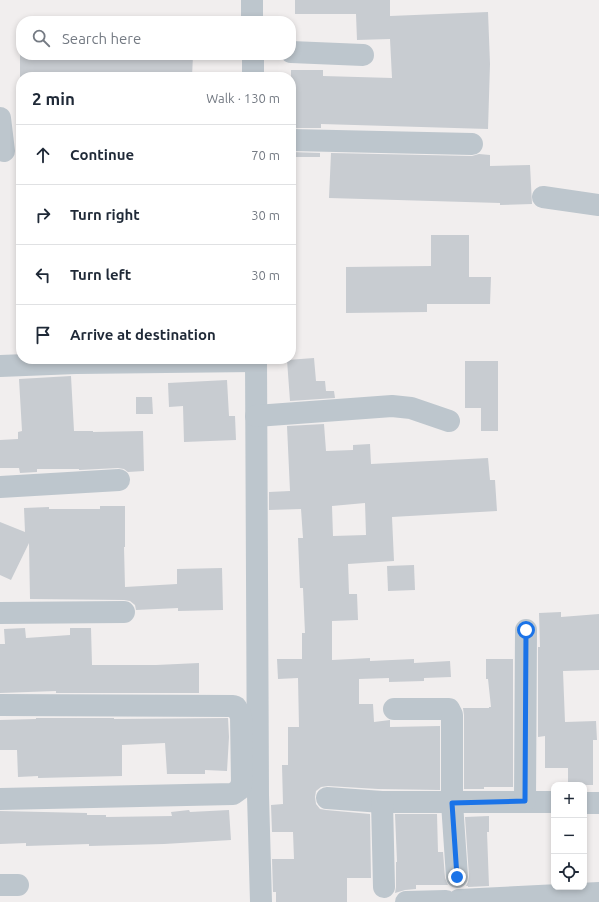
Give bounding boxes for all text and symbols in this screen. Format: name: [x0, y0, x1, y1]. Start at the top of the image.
search box: [16, 16, 296, 60]
icon: search: [30, 27, 52, 49]
text: Search here: [62, 30, 141, 47]
text: 2 min: [32, 89, 75, 108]
text: Walk · 130 m: [206, 91, 280, 105]
icon: ahead: [32, 144, 54, 166]
text: Continue: [70, 146, 134, 163]
text: 70 m: [251, 148, 280, 162]
icon: right: [32, 204, 54, 226]
text: Turn right: [70, 206, 140, 223]
text: 30 m: [251, 208, 280, 222]
icon: left: [32, 264, 54, 286]
text: Turn left: [70, 266, 131, 283]
text: 30 m: [251, 268, 280, 282]
icon: arrive: [32, 324, 54, 346]
text: Arrive at destination: [70, 326, 216, 343]
route start: [517, 621, 535, 639]
map controls: [551, 782, 587, 890]
button: +: [551, 782, 587, 818]
button: −: [551, 818, 587, 854]
button: locate: [551, 854, 587, 890]
route end: [448, 868, 466, 886]

